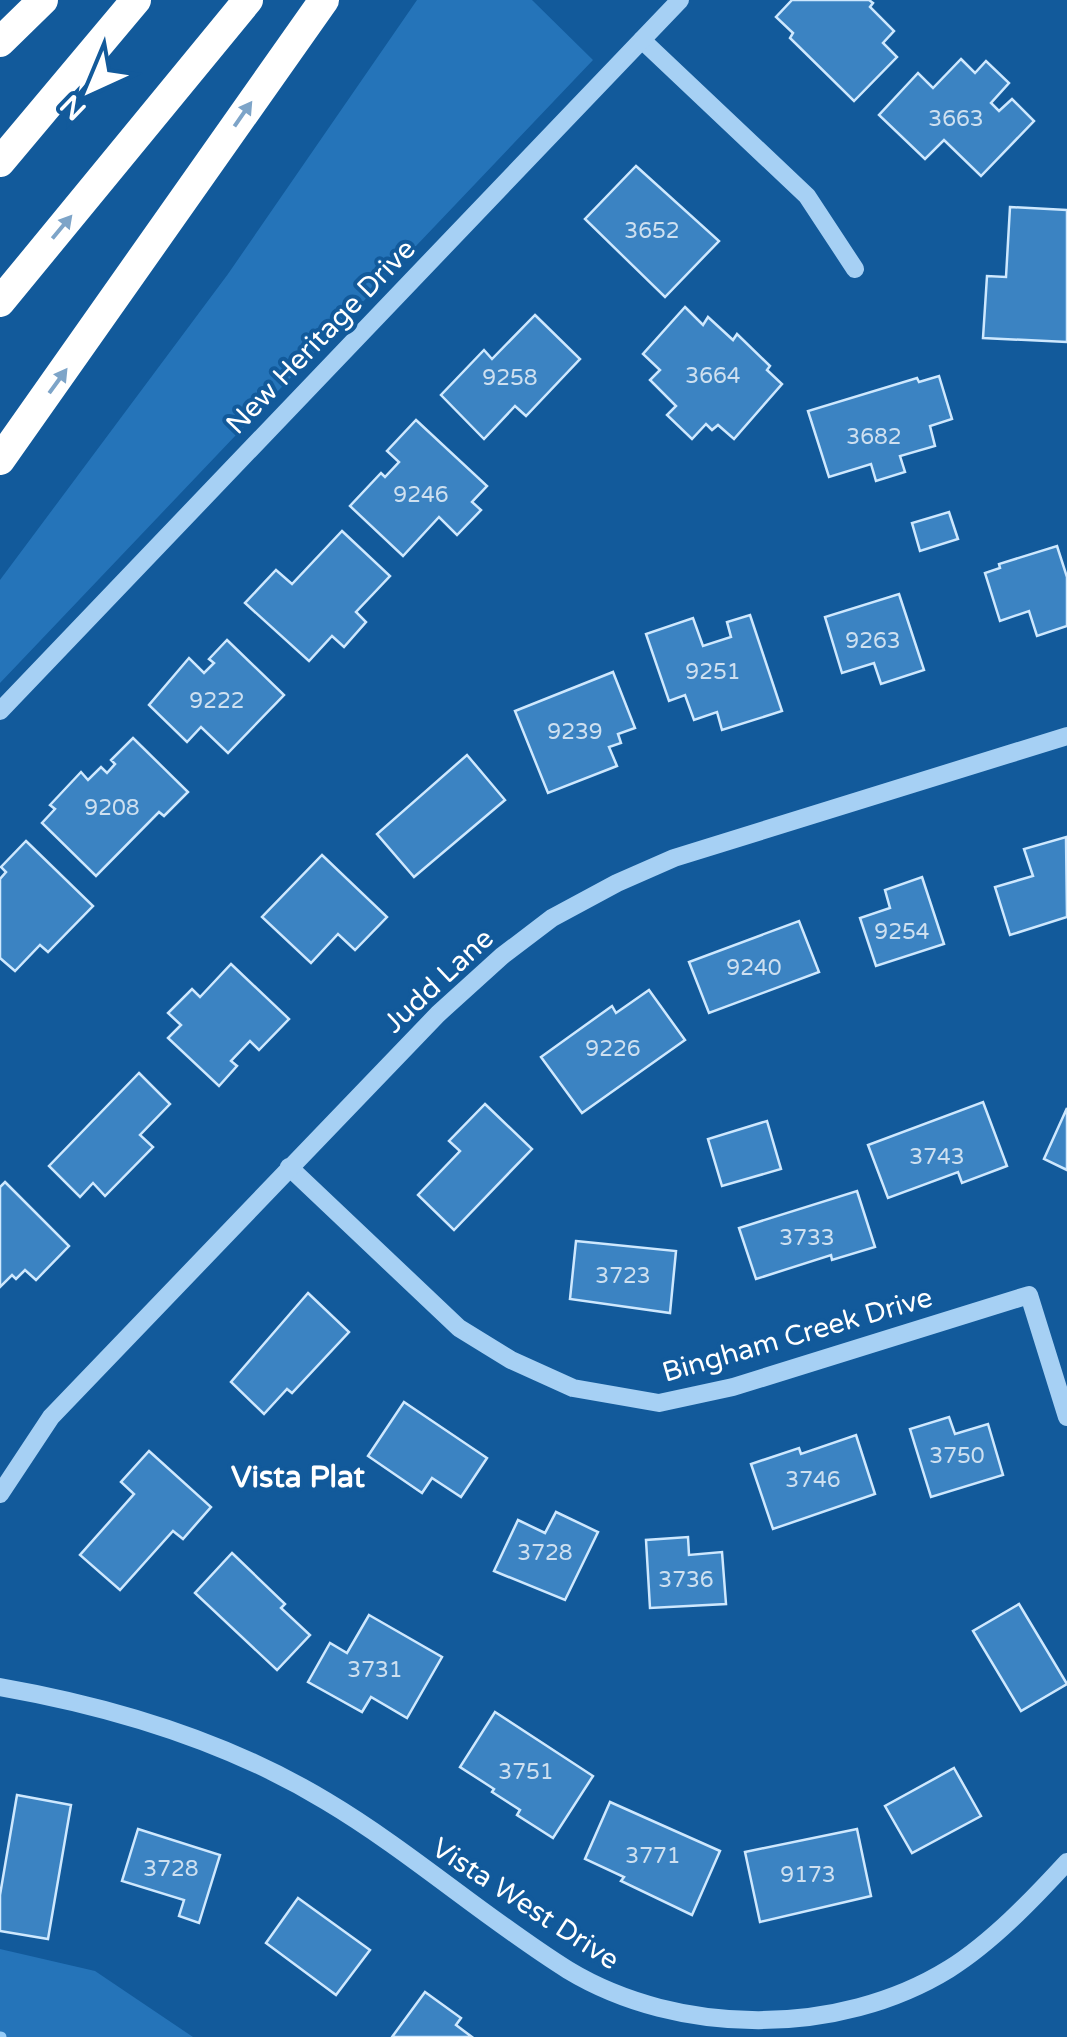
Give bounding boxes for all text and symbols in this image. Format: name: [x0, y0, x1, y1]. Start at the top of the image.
north arrow: [40, 40, 140, 140]
text: N: [53, 87, 93, 127]
one-way arrow: [233, 101, 252, 128]
house number: 3663: [928, 106, 984, 132]
one-way arrow: [51, 214, 73, 239]
house number: 3652: [624, 218, 680, 244]
street label: New Heritage Drive: [219, 232, 422, 441]
house number: 3664: [685, 363, 741, 389]
house number: 9258: [482, 365, 538, 391]
one-way arrow: [47, 368, 67, 395]
house number: 3682: [846, 424, 902, 450]
house number: 9246: [393, 482, 449, 508]
house number: 9263: [845, 628, 901, 654]
house number: 9251: [685, 659, 741, 685]
house number: 9222: [189, 688, 245, 714]
house number: 9239: [547, 719, 603, 745]
house number: 9208: [84, 795, 140, 821]
house number: 9254: [874, 919, 930, 945]
street label: Judd Lane: [377, 921, 501, 1040]
house number: 9240: [726, 955, 782, 981]
house number: 9226: [585, 1036, 641, 1062]
house number: 3743: [909, 1144, 965, 1170]
house number: 3733: [779, 1225, 835, 1251]
house number: 3723: [595, 1263, 651, 1289]
street label: Bingham Creek Drive: [658, 1280, 936, 1390]
house number: 3750: [929, 1443, 985, 1469]
district label: Vista Plat: [231, 1459, 365, 1496]
house number: 3746: [785, 1467, 841, 1493]
house number: 3728: [517, 1540, 573, 1566]
house number: 3736: [658, 1567, 714, 1593]
house number: 3731: [347, 1657, 403, 1683]
house number: 3751: [498, 1759, 554, 1785]
street label: Vista West Drive: [425, 1831, 625, 1977]
house number: 3771: [625, 1843, 681, 1869]
house number: 3728: [143, 1856, 199, 1882]
house number: 9173: [780, 1862, 836, 1888]

